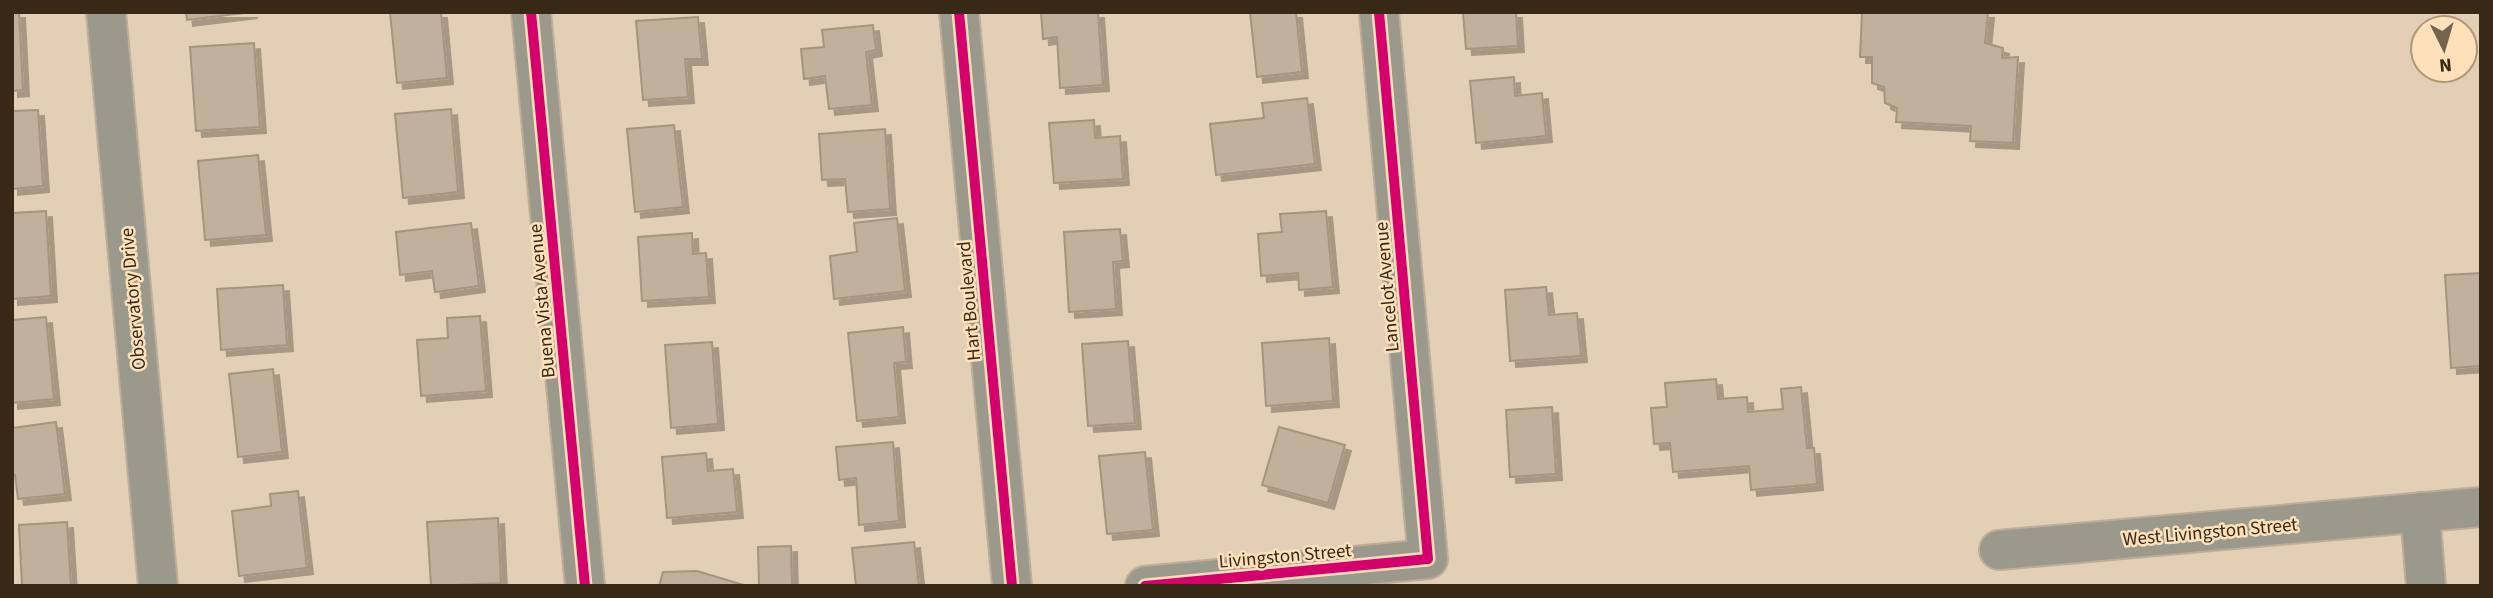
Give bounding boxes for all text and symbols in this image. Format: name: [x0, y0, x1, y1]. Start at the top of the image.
north arrow: [2409, 14, 2479, 84]
text: N: [2438, 50, 2453, 78]
street label: Lancelot Avenue: [1368, 221, 1407, 353]
street label: Buena Vista Avenue: [522, 223, 563, 379]
street label: Observatory Drive: [114, 227, 153, 371]
street label: Hart Boulevard: [951, 240, 988, 362]
street label: West Livingston Street: [2122, 511, 2299, 554]
street label: Livingston Street: [1218, 537, 1353, 576]

